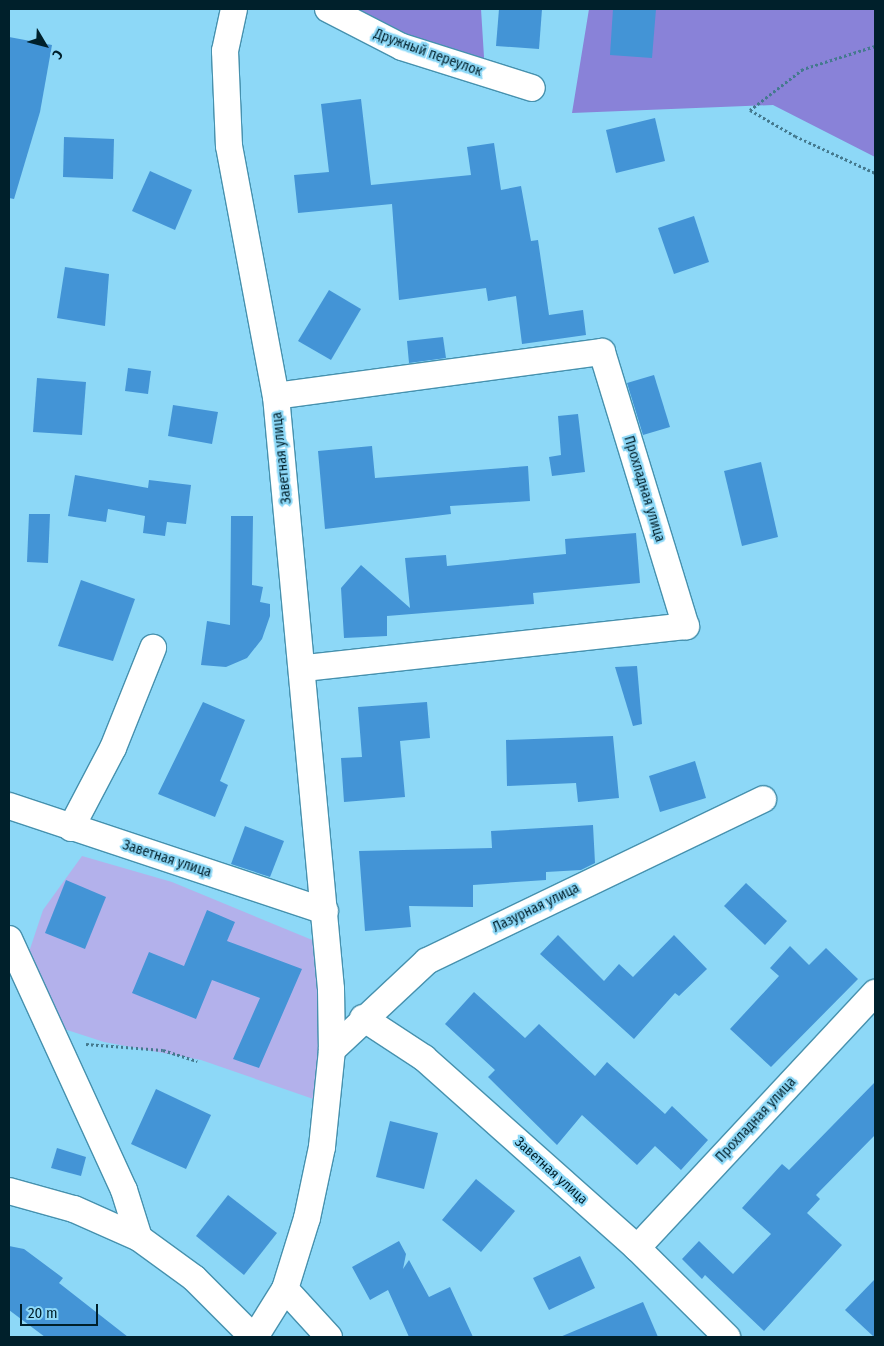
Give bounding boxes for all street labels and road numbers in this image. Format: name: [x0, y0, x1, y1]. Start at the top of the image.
street label: Дружный переулок: [372, 26, 484, 80]
street label: Заветная улица: [269, 411, 295, 505]
street label: Прохладная улица: [620, 434, 668, 544]
street label: Заветная улица: [120, 837, 214, 881]
street label: Лазурная улица: [490, 880, 582, 936]
street label: Прохладная улица: [712, 1074, 800, 1166]
street label: Заветная улица: [511, 1134, 591, 1208]

